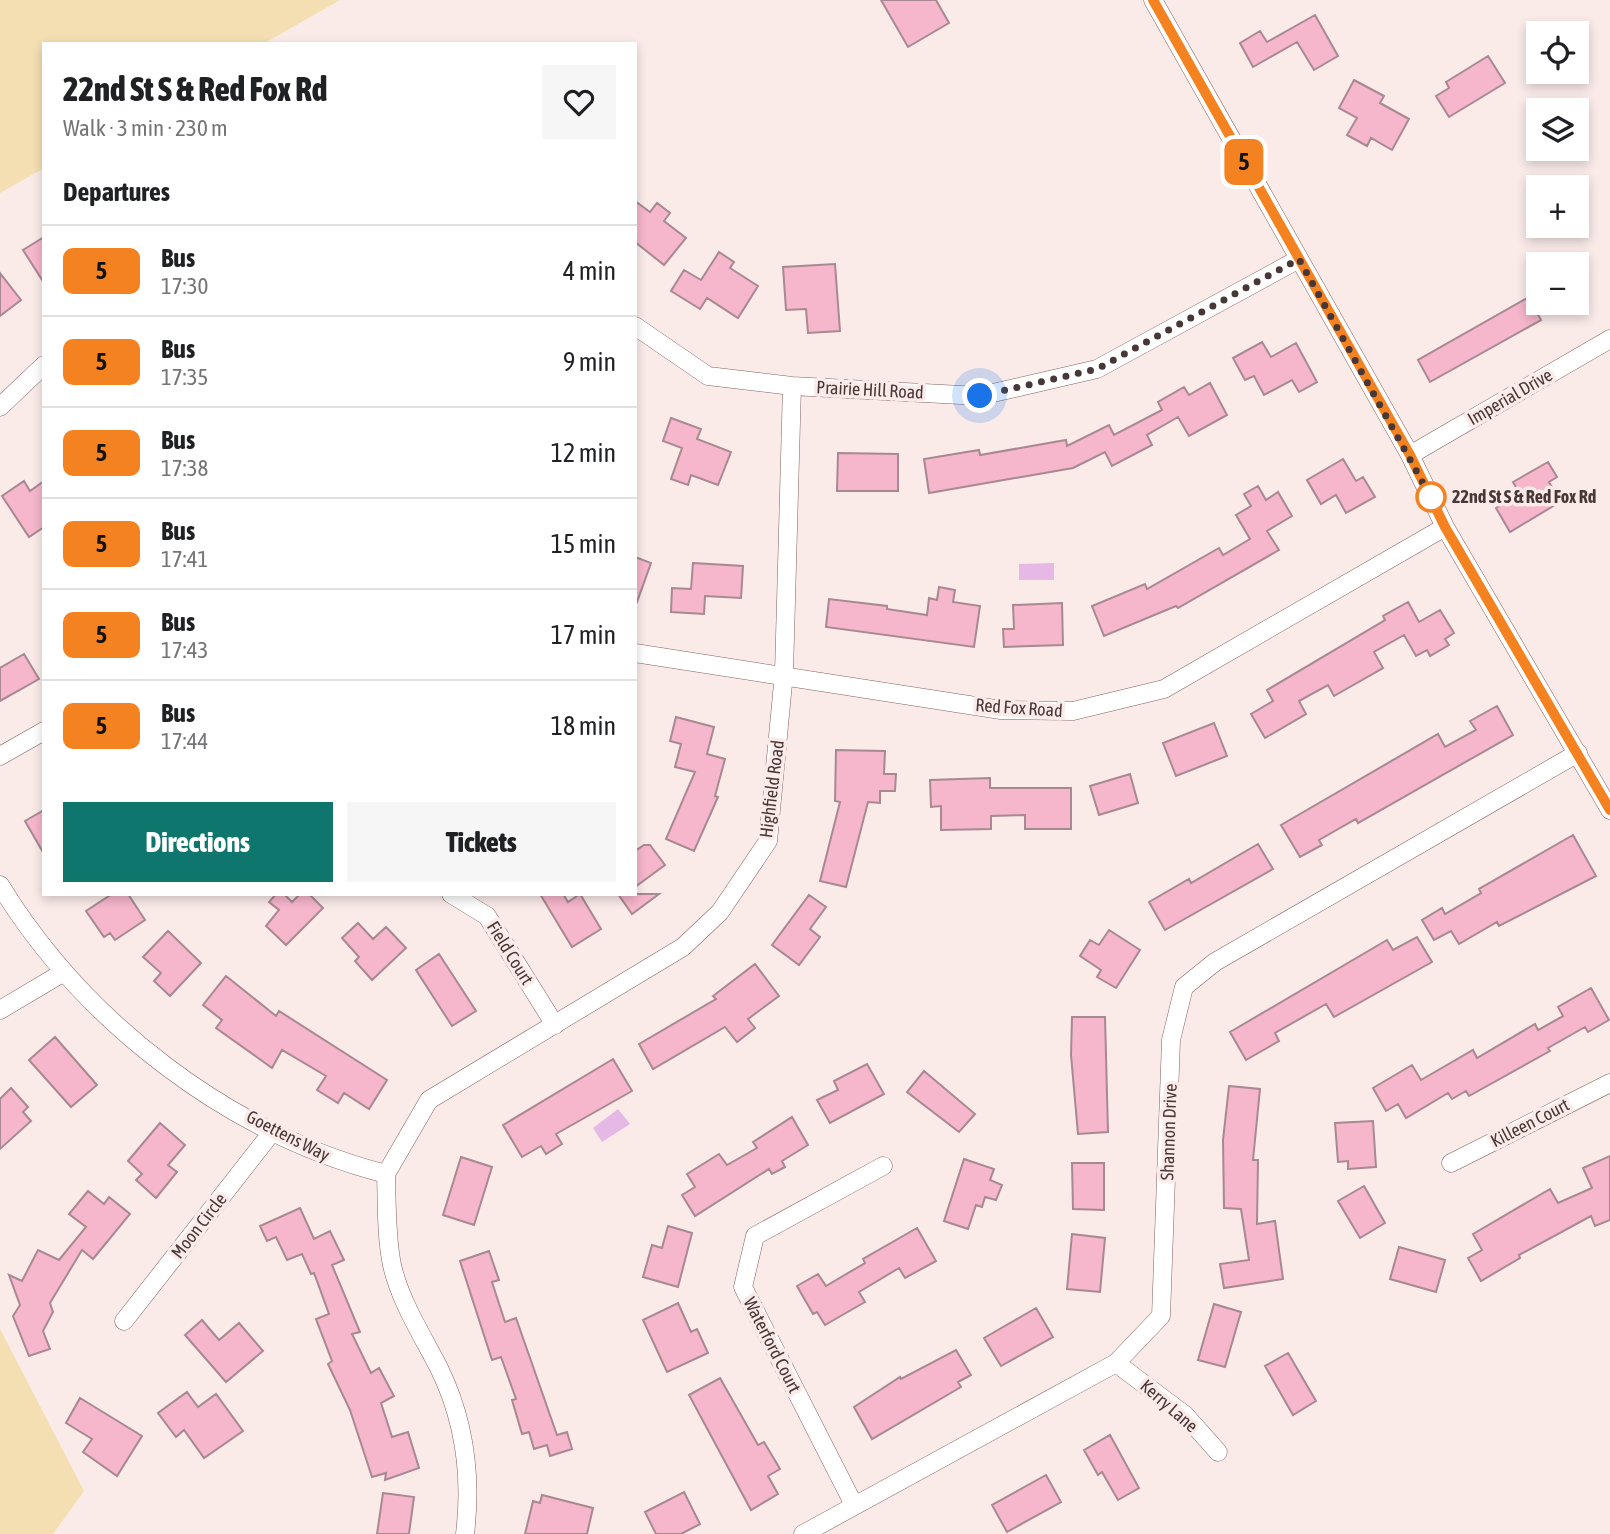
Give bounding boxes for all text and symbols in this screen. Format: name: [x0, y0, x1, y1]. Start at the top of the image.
map controls: [1526, 21, 1589, 315]
button: locate: [1526, 21, 1589, 84]
button: heart: [542, 65, 616, 139]
text: 22nd St S & Red Fox Rd: [63, 70, 327, 108]
button: layers: [1526, 98, 1589, 161]
text: Walk · 3 min · 230 m: [63, 115, 227, 141]
line badge: 5: [1221, 139, 1267, 185]
text: 5: [1238, 148, 1250, 175]
button: +: [1526, 175, 1589, 238]
text: Departures: [63, 177, 170, 207]
text: Bus: [161, 243, 195, 273]
button: −: [1526, 252, 1589, 315]
text: 4 min: [563, 256, 616, 286]
text: 5: [96, 257, 107, 284]
text: 17:30: [161, 273, 208, 299]
text: Bus: [161, 334, 195, 364]
text: 9 min: [563, 347, 616, 377]
text: 5: [96, 348, 107, 375]
text: 17:35: [161, 364, 208, 390]
street label: Imperial Drive: [1464, 364, 1556, 429]
street label: Prairie Hill Road: [816, 376, 924, 403]
your location: [962, 378, 997, 413]
text: Bus: [161, 425, 195, 455]
text: 12 min: [551, 438, 616, 468]
text: 5: [96, 439, 107, 466]
text: 17:38: [161, 455, 208, 481]
marker: 22nd St S & Red Fox Rd: [1416, 482, 1446, 512]
place label: 22nd St S & Red Fox Rd: [1452, 486, 1596, 507]
text: Bus: [161, 516, 195, 546]
text: 15 min: [551, 529, 616, 559]
text: 5: [96, 530, 107, 557]
text: 17:41: [161, 546, 208, 572]
text: Bus: [161, 607, 195, 637]
text: 17 min: [551, 620, 616, 650]
text: 5: [96, 621, 107, 648]
text: 17:43: [161, 637, 208, 663]
street label: Red Fox Road: [975, 694, 1063, 721]
text: Bus: [161, 698, 195, 728]
text: 18 min: [551, 711, 616, 741]
text: 5: [96, 712, 107, 739]
text: 17:44: [161, 728, 208, 754]
street label: Highfield Road: [755, 739, 788, 839]
button: Directions: [63, 802, 333, 882]
button: Tickets: [347, 802, 616, 882]
street label: Field Court: [483, 917, 538, 988]
street label: Shannon Drive: [1156, 1083, 1181, 1181]
street label: Killeen Court: [1487, 1094, 1573, 1151]
street label: Goettens Way: [243, 1106, 333, 1165]
street label: Moon Circle: [167, 1189, 231, 1263]
street label: Waterford Court: [739, 1293, 806, 1396]
street label: Kerry Lane: [1136, 1375, 1202, 1436]

